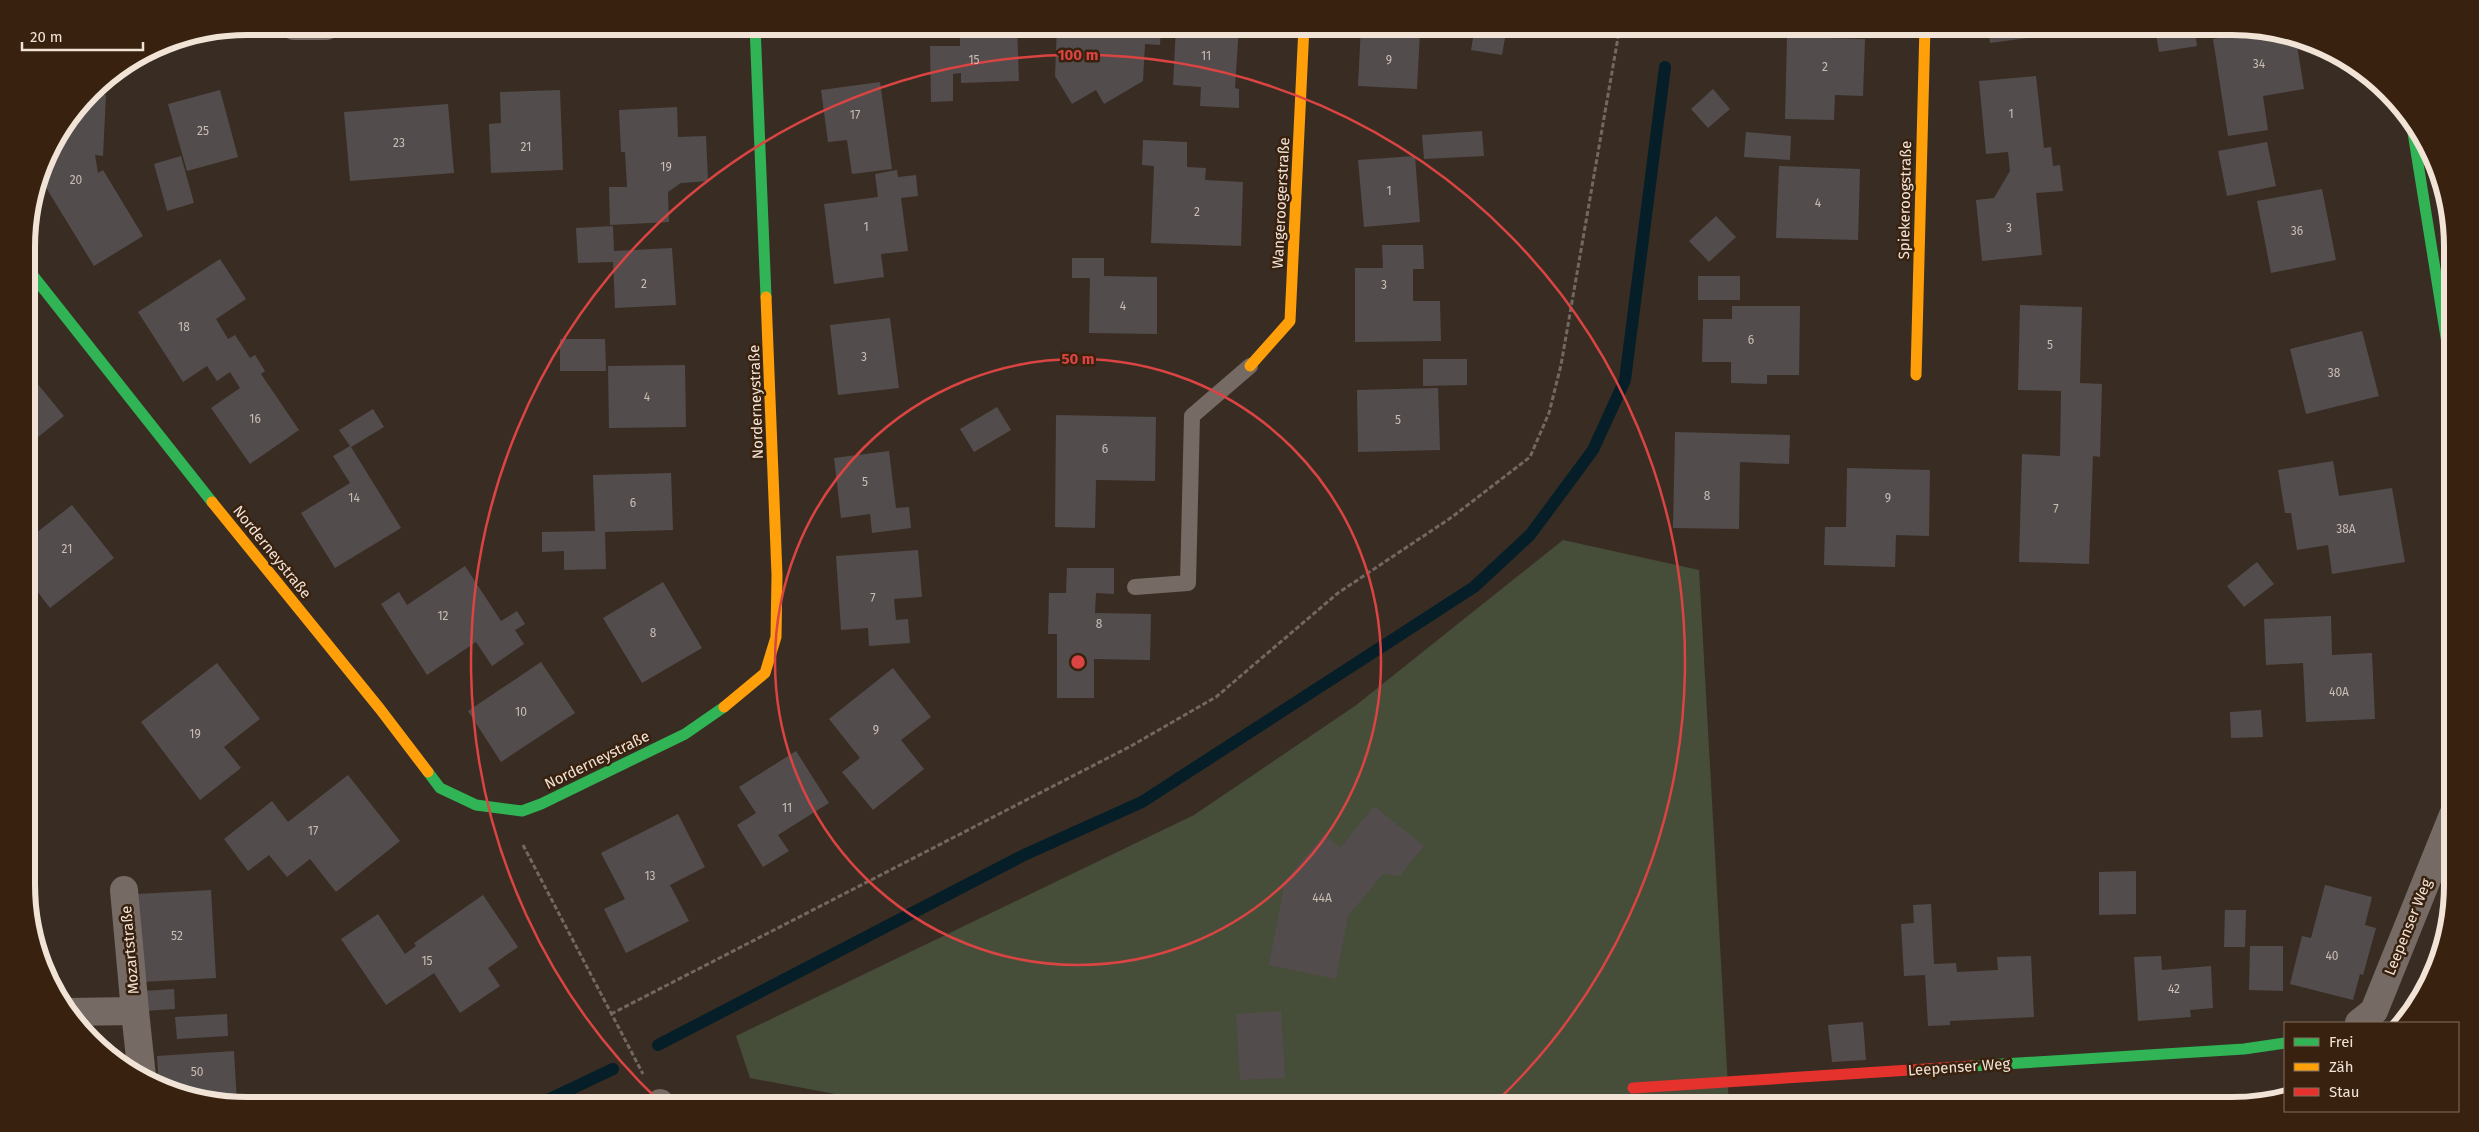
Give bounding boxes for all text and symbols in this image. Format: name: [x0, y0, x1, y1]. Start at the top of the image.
scale bar: [22, 20, 144, 52]
text: 20 m: [30, 28, 63, 46]
text: 100 m: [1058, 46, 1098, 64]
house number: 11: [1201, 49, 1211, 63]
house number: 15: [968, 53, 980, 67]
house number: 9: [1386, 53, 1392, 67]
house number: 34: [2253, 57, 2266, 71]
house number: 2: [1822, 60, 1828, 74]
house number: 1: [2008, 107, 2014, 121]
house number: 17: [850, 108, 860, 122]
house number: 25: [197, 124, 209, 138]
house number: 23: [393, 136, 405, 150]
street label: Wangeroogerstraße: [1269, 137, 1293, 269]
house number: 21: [521, 140, 531, 154]
street label: Spiekeroogstraße: [1895, 141, 1915, 259]
house number: 19: [660, 160, 672, 174]
house number: 20: [70, 173, 83, 187]
house number: 1: [1386, 184, 1392, 198]
house number: 4: [1815, 196, 1822, 210]
house number: 2: [1194, 205, 1200, 219]
house number: 1: [863, 220, 869, 234]
house number: 3: [2006, 221, 2012, 235]
house number: 36: [2291, 224, 2303, 238]
house number: 2: [641, 277, 647, 291]
house number: 3: [1381, 278, 1387, 292]
house number: 4: [1120, 299, 1127, 313]
house number: 18: [178, 320, 190, 334]
house number: 6: [1748, 333, 1754, 347]
house number: 5: [2047, 338, 2053, 352]
street label: Norderneystraße: [745, 345, 767, 459]
house number: 3: [861, 350, 867, 364]
text: 50 m: [1061, 350, 1095, 368]
house number: 38: [2328, 366, 2341, 380]
house number: 4: [644, 390, 651, 404]
house number: 16: [249, 412, 261, 426]
house number: 5: [1395, 413, 1401, 427]
house number: 6: [1102, 442, 1108, 456]
house number: 5: [862, 475, 868, 489]
house number: 8: [1704, 489, 1711, 503]
house number: 14: [348, 491, 360, 505]
house number: 9: [1885, 491, 1891, 505]
house number: 6: [630, 496, 636, 510]
street label: Norderneystraße: [229, 502, 315, 602]
house number: 7: [2053, 502, 2059, 516]
house number: 38A: [2336, 522, 2356, 536]
house number: 21: [62, 542, 72, 556]
house number: 7: [870, 591, 876, 605]
house number: 12: [437, 609, 449, 623]
house number: 8: [1096, 617, 1103, 631]
house number: 8: [650, 626, 657, 640]
centre of rings: [1069, 653, 1087, 671]
house number: 40A: [2329, 685, 2349, 699]
house number: 10: [515, 705, 527, 719]
house number: 9: [873, 723, 879, 737]
house number: 19: [189, 727, 201, 741]
street label: Norderneystraße: [542, 727, 652, 793]
house number: 11: [782, 801, 792, 815]
house number: 17: [308, 824, 318, 838]
house number: 13: [644, 869, 656, 883]
street label: Leepenser Weg: [2380, 876, 2436, 978]
house number: 44A: [1312, 891, 1332, 905]
street label: Mozartstraße: [117, 905, 143, 995]
house number: 52: [171, 929, 183, 943]
house number: 40: [2325, 949, 2339, 963]
house number: 15: [421, 954, 433, 968]
house number: 42: [2168, 982, 2180, 996]
legend: [2284, 1022, 2459, 1112]
text: Frei: [2329, 1033, 2354, 1051]
street label: Leepenser Weg: [1907, 1054, 2011, 1080]
text: Zäh: [2329, 1058, 2354, 1076]
house number: 50: [191, 1065, 204, 1079]
text: Stau: [2329, 1083, 2359, 1101]

